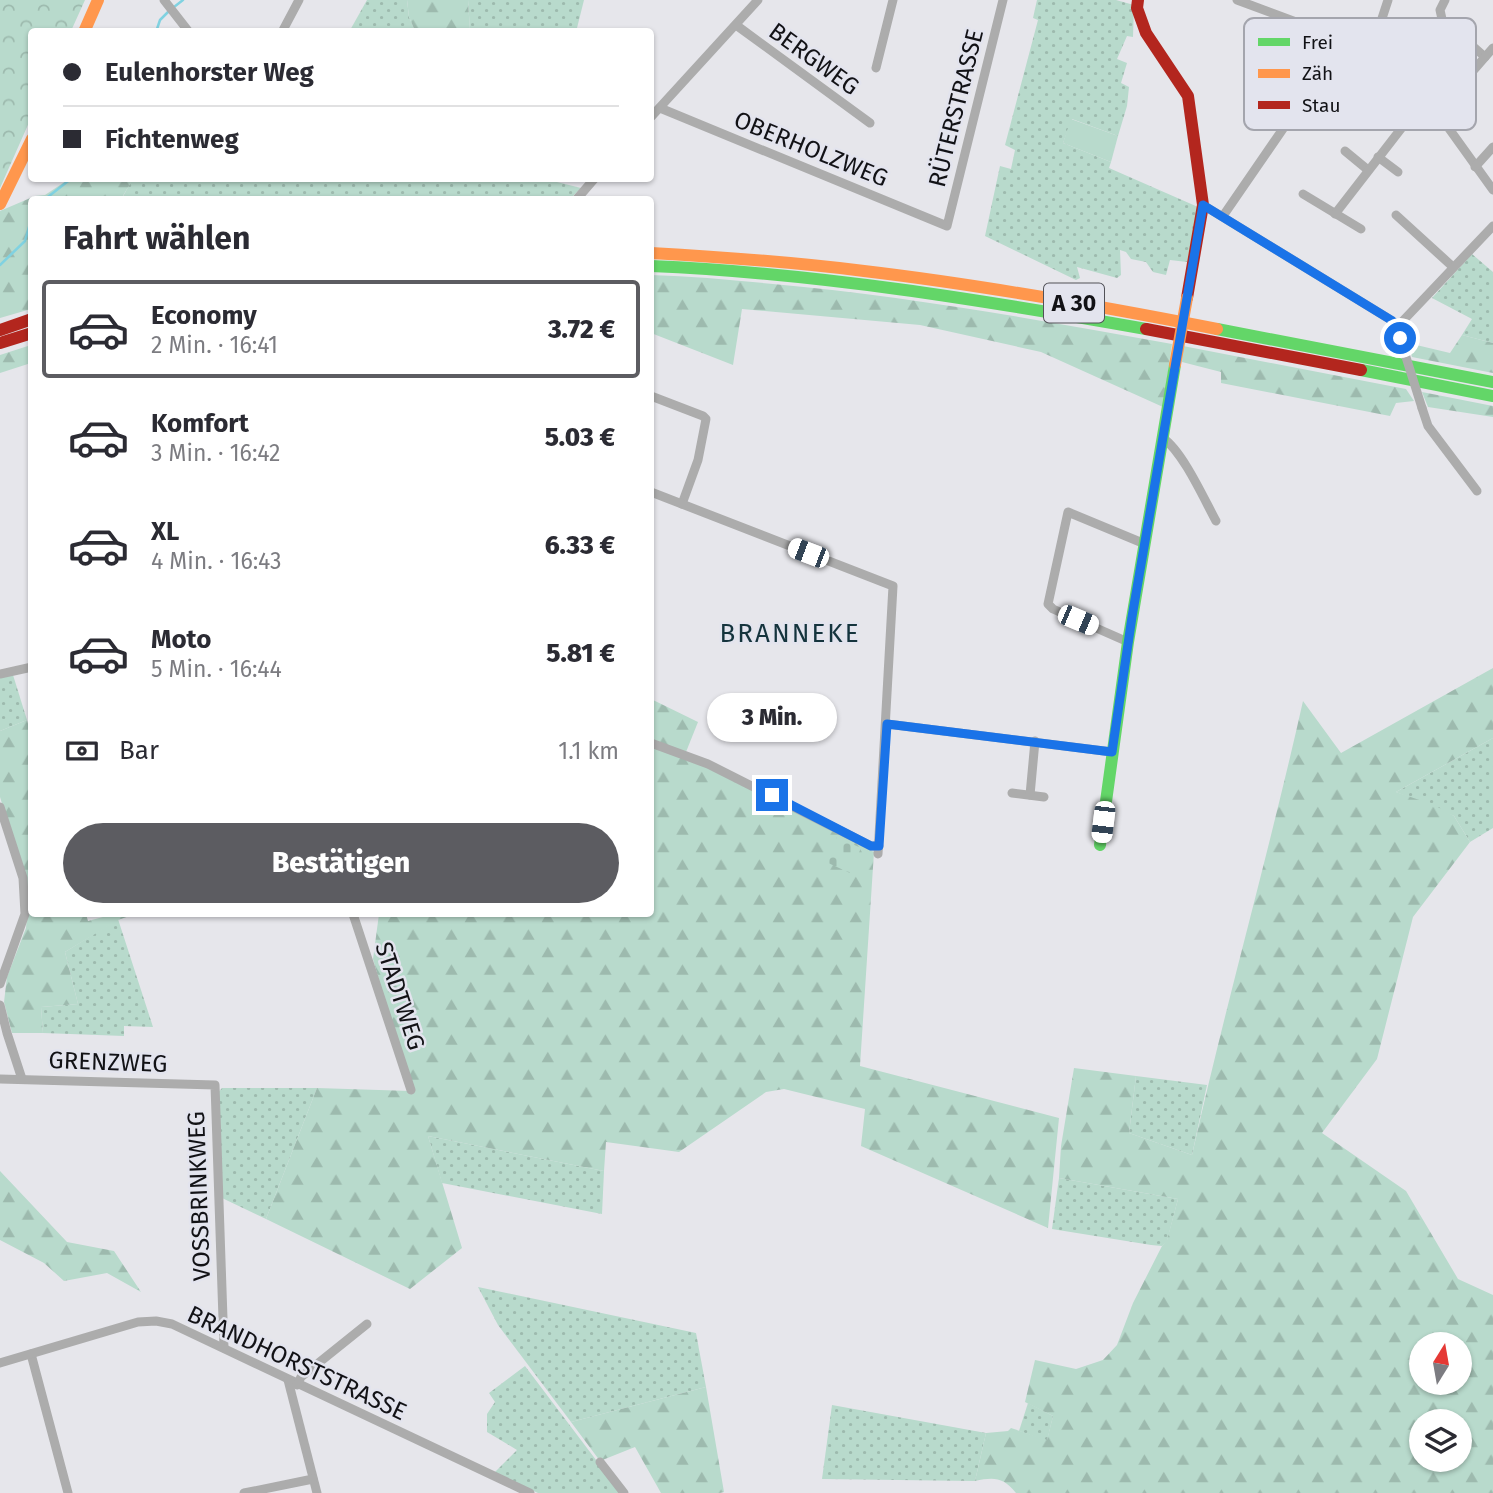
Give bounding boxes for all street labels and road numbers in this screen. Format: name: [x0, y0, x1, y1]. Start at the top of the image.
street label: BERGWEG: [764, 17, 864, 101]
street label: RÜTERSTRASSE: [923, 26, 989, 190]
street label: OBERHOLZWEG: [730, 105, 892, 193]
road number: A 30: [1044, 284, 1104, 322]
street label: STADTWEG: [369, 938, 431, 1054]
street label: GRENZWEG: [48, 1046, 168, 1078]
street label: VOSSBRINKWEG: [182, 1111, 216, 1281]
street label: BRANDHORSTSTRASSE: [183, 1300, 411, 1426]

